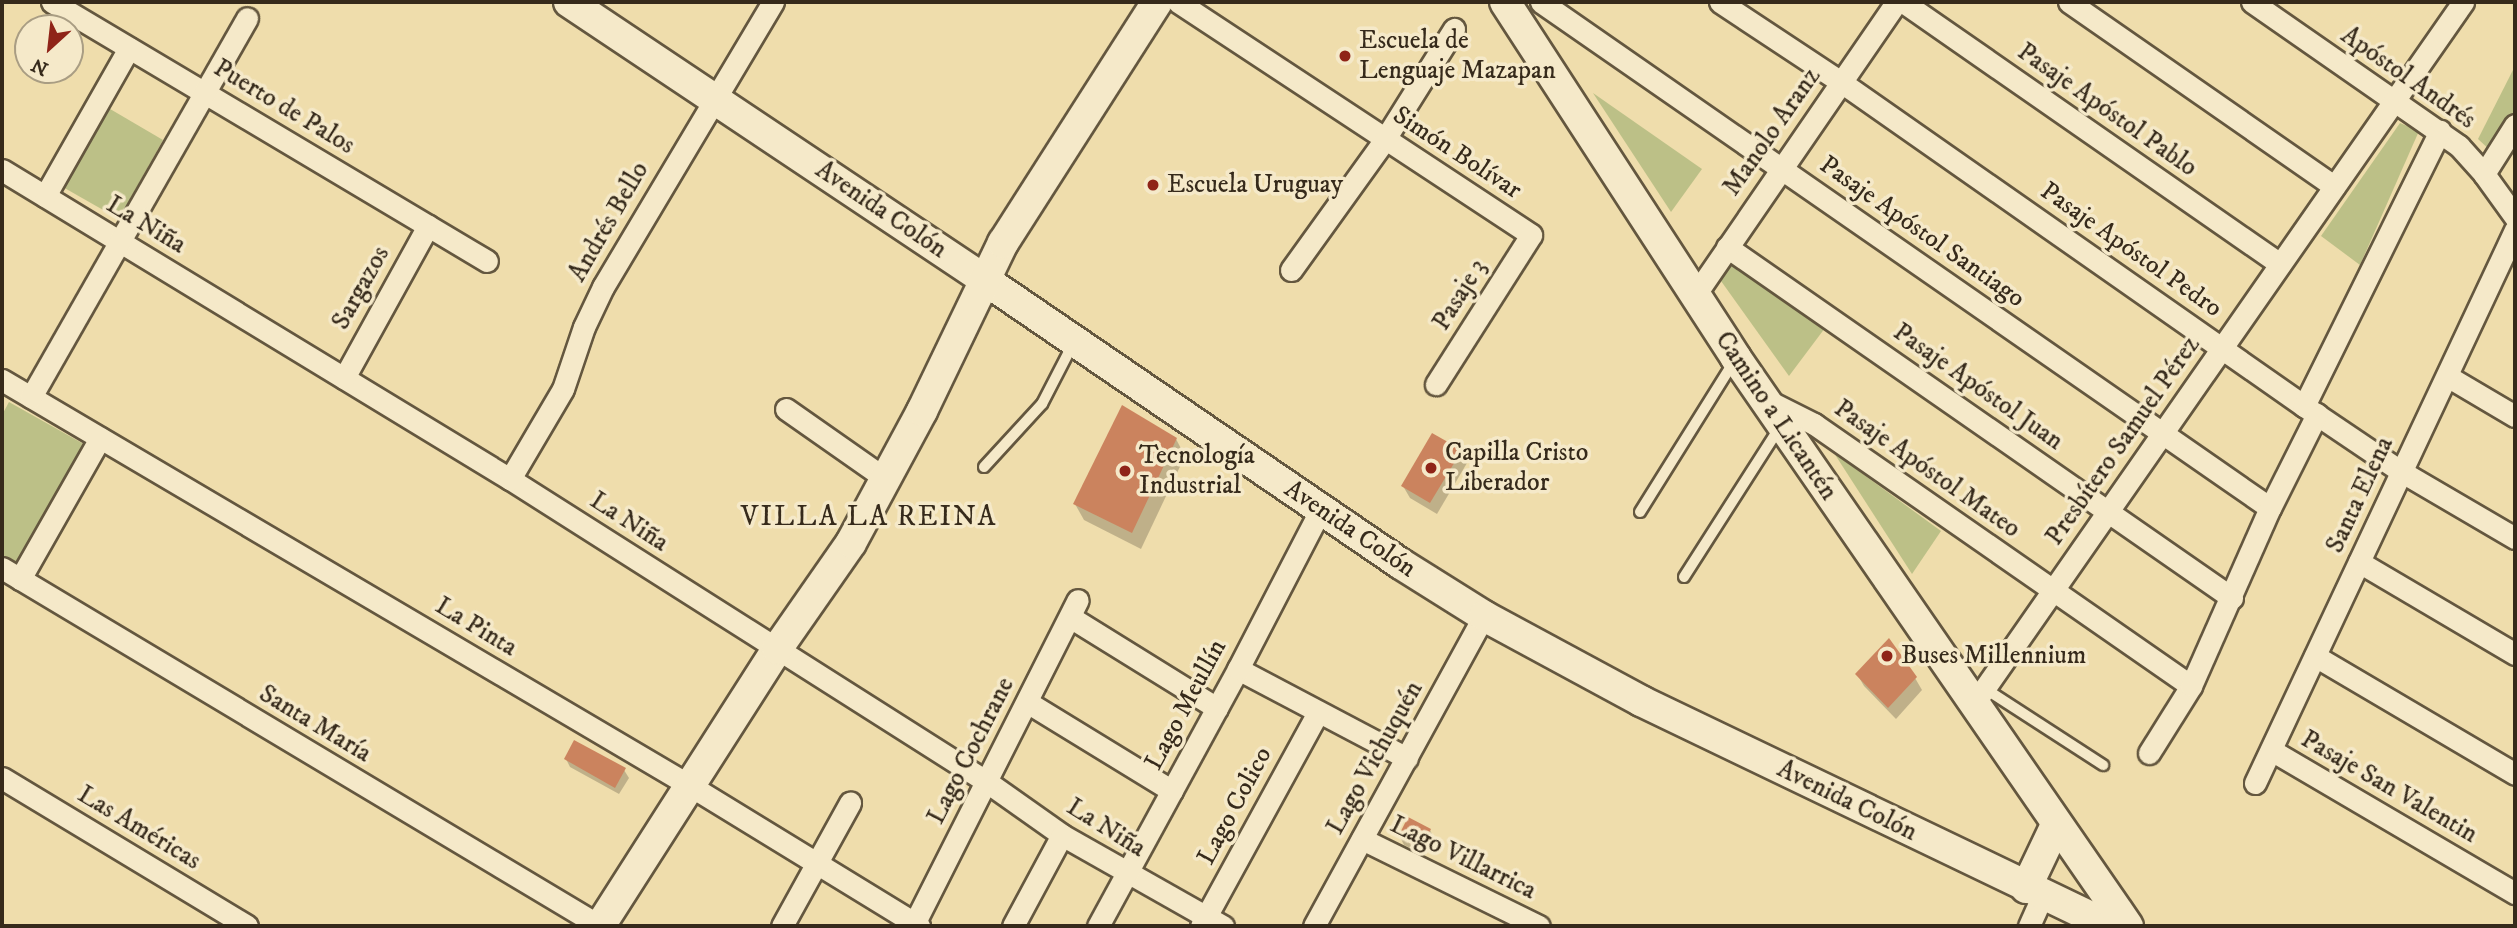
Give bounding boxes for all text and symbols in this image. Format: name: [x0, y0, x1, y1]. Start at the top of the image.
north arrow: [14, 14, 84, 84]
street label: Apóstol Andrés: [2335, 20, 2481, 136]
place label: Escuela de Lenguaje Mazapan: [1359, 25, 1556, 86]
street label: Pasaje Apóstol Pablo: [2011, 36, 2203, 184]
marker: Escuela de Lenguaje Mazapan: [1337, 48, 1353, 64]
text: N: [28, 53, 52, 80]
street label: Puerto de Palos: [208, 53, 360, 161]
street label: Manolo Aranz: [1717, 62, 1827, 202]
street label: Simón Bolívar: [1387, 100, 1527, 206]
street label: Pasaje Apóstol Santiago: [1813, 149, 2031, 315]
street label: Avenida Colón: [809, 155, 953, 265]
street label: Andrés Bello: [562, 157, 656, 287]
place label: Escuela Uruguay: [1167, 169, 1343, 201]
street label: Pasaje Apóstol Pedro: [2034, 176, 2228, 324]
marker: Escuela Uruguay: [1145, 177, 1161, 193]
street label: La Niña: [101, 189, 191, 261]
street label: Sargazos: [325, 241, 397, 335]
street label: Pasaje 3: [1426, 254, 1494, 336]
street label: Pasaje Apóstol Juan: [1887, 317, 2069, 457]
street label: Camino a Licantén: [1708, 326, 1844, 506]
street label: Presbítero Samuel Pérez: [2039, 330, 2207, 552]
street label: Pasaje Apóstol Mateo: [1828, 393, 2026, 545]
street label: Santa Elena: [2320, 432, 2400, 558]
place label: Capilla Cristo Liberador: [1445, 437, 1589, 498]
place label: Tecnología Industrial: [1139, 440, 1255, 502]
marker: Capilla Cristo Liberador: [1423, 460, 1439, 476]
marker: Tecnología Industrial: [1117, 463, 1133, 479]
street label: Avenida Colón: [1278, 474, 1422, 584]
street label: La Niña: [584, 485, 674, 559]
district label: VILLA LA REINA: [742, 500, 996, 534]
street label: La Pinta: [429, 590, 523, 664]
street label: Lago Meullín: [1139, 634, 1233, 776]
place label: Buses Millennium: [1901, 640, 2086, 672]
marker: Buses Millennium: [1879, 648, 1895, 664]
street label: Lago Cochrane: [921, 672, 1021, 830]
street label: Lago Vichuquén: [1320, 676, 1430, 840]
street label: Santa María: [253, 678, 377, 770]
street label: Pasaje San Valentin: [2295, 724, 2483, 850]
street label: Lago Colico: [1191, 742, 1279, 870]
street label: Avenida Colón: [1772, 754, 1922, 848]
street label: Las Américas: [72, 779, 206, 877]
street label: La Niña: [1061, 792, 1151, 864]
street label: Lago Villarrica: [1385, 809, 1541, 907]

